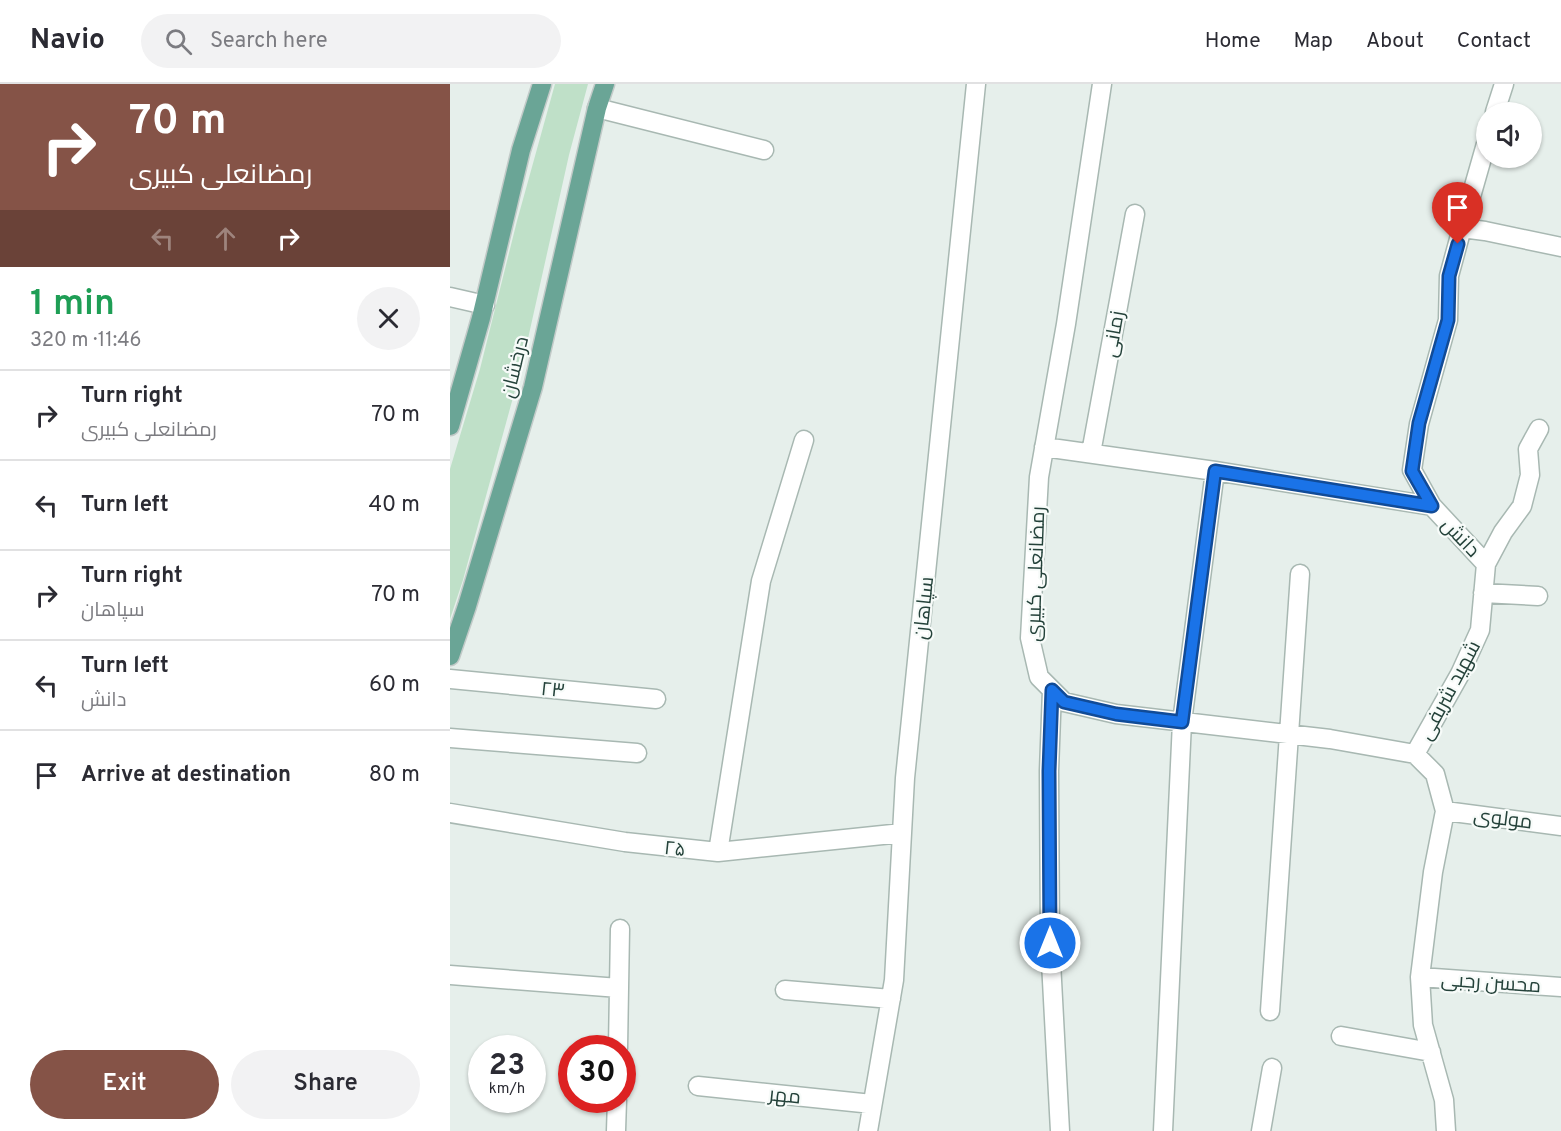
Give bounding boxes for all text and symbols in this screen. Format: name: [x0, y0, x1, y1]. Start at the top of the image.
search box: [141, 14, 561, 68]
text: Navio: [30, 23, 105, 59]
icon: search: [162, 25, 195, 58]
text: Search here: [210, 28, 327, 55]
text: Home: [1205, 28, 1261, 55]
text: Map: [1294, 28, 1333, 55]
text: About: [1366, 28, 1424, 55]
text: Contact: [1457, 28, 1531, 55]
text: 70 m: [129, 96, 227, 149]
map controls: [1476, 102, 1542, 168]
button: sound: [1476, 102, 1542, 168]
icon: right: [30, 108, 108, 186]
text: رمضانعلی کبیری: [129, 159, 312, 193]
pin: [1432, 182, 1483, 244]
icon: arrive: [1441, 191, 1474, 224]
icon: left: [146, 222, 179, 255]
icon: ahead: [209, 222, 242, 255]
icon: right: [272, 222, 305, 255]
text: 1 min: [30, 282, 115, 328]
button: close: [357, 287, 420, 350]
street label: زمانی: [1098, 309, 1132, 360]
text: 320 m · 11:46: [30, 328, 142, 354]
street label: درخشان: [496, 334, 536, 401]
text: Turn right: [81, 383, 183, 410]
icon: right: [30, 399, 63, 432]
text: 70 m: [371, 402, 420, 429]
text: رمضانعلی کبیری: [81, 418, 217, 444]
icon: left: [30, 489, 63, 522]
text: Turn left: [81, 492, 169, 519]
text: 40 m: [368, 492, 420, 519]
street label: رمضانعلی کبیری: [1022, 506, 1052, 642]
street label: دانش: [1434, 513, 1485, 564]
text: Turn right: [81, 563, 183, 590]
street label: سپاهان: [909, 575, 941, 641]
icon: right: [30, 579, 63, 612]
text: 70 m: [371, 582, 420, 609]
text: سپاهان: [81, 598, 144, 624]
street label: شهید شریفی: [1414, 637, 1488, 745]
text: Turn left: [81, 653, 169, 680]
icon: left: [30, 669, 63, 702]
text: 60 m: [369, 672, 420, 699]
street label: ۲۳: [539, 677, 566, 705]
text: دانش: [81, 688, 126, 714]
icon: arrive: [30, 759, 63, 792]
text: Arrive at destination: [81, 762, 291, 789]
text: 80 m: [369, 762, 420, 789]
street label: مولوی: [1472, 803, 1534, 837]
street label: ۲۵: [663, 836, 687, 864]
position arrow: [1018, 911, 1082, 975]
street label: محسن رجبی: [1440, 968, 1542, 1000]
speed limit sign: 30: [558, 1035, 636, 1113]
text: 23: [489, 1048, 525, 1085]
button: Exit: [30, 1050, 219, 1119]
button: Share: [231, 1050, 420, 1119]
text: km/h: [489, 1080, 525, 1099]
street label: مهر: [767, 1082, 802, 1112]

